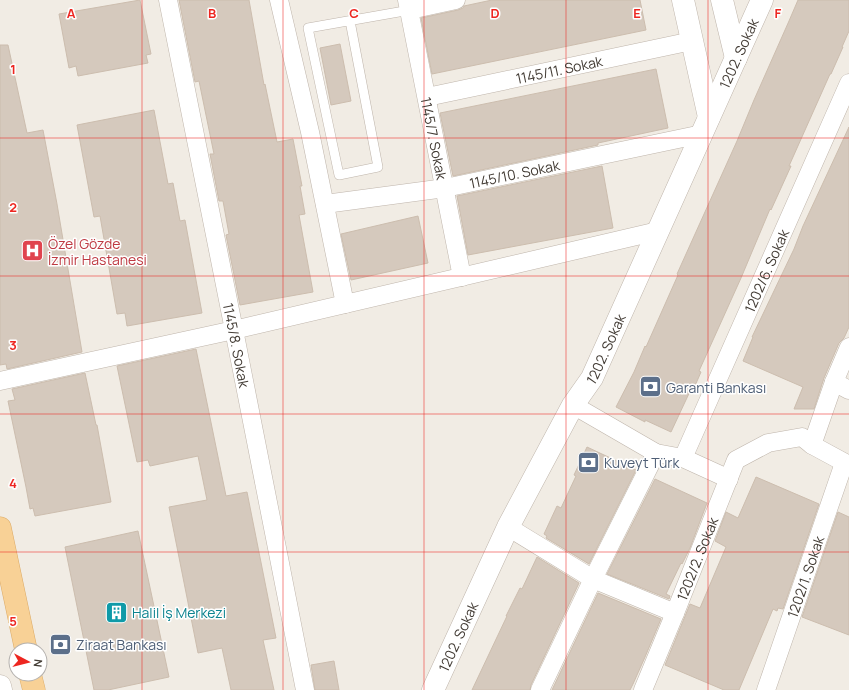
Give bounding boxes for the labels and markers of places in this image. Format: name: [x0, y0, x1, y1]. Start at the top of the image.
place label: Özel Gözde İzmir Hastanesi: [48, 234, 147, 269]
hospital icon: Özel Gözde İzmir Hastanesi: [20, 238, 46, 264]
bank icon: Garanti Bankası: [637, 374, 663, 400]
place label: Garanti Bankası: [666, 378, 766, 397]
bank icon: Kuveyt Türk: [575, 449, 601, 475]
place label: Kuveyt Türk: [604, 453, 680, 472]
building icon: Halil İş Merkezi: [104, 599, 130, 625]
place label: Halil İş Merkezi: [132, 603, 226, 622]
bank icon: Ziraat Bankası: [48, 631, 74, 657]
place label: Ziraat Bankası: [76, 635, 167, 654]

